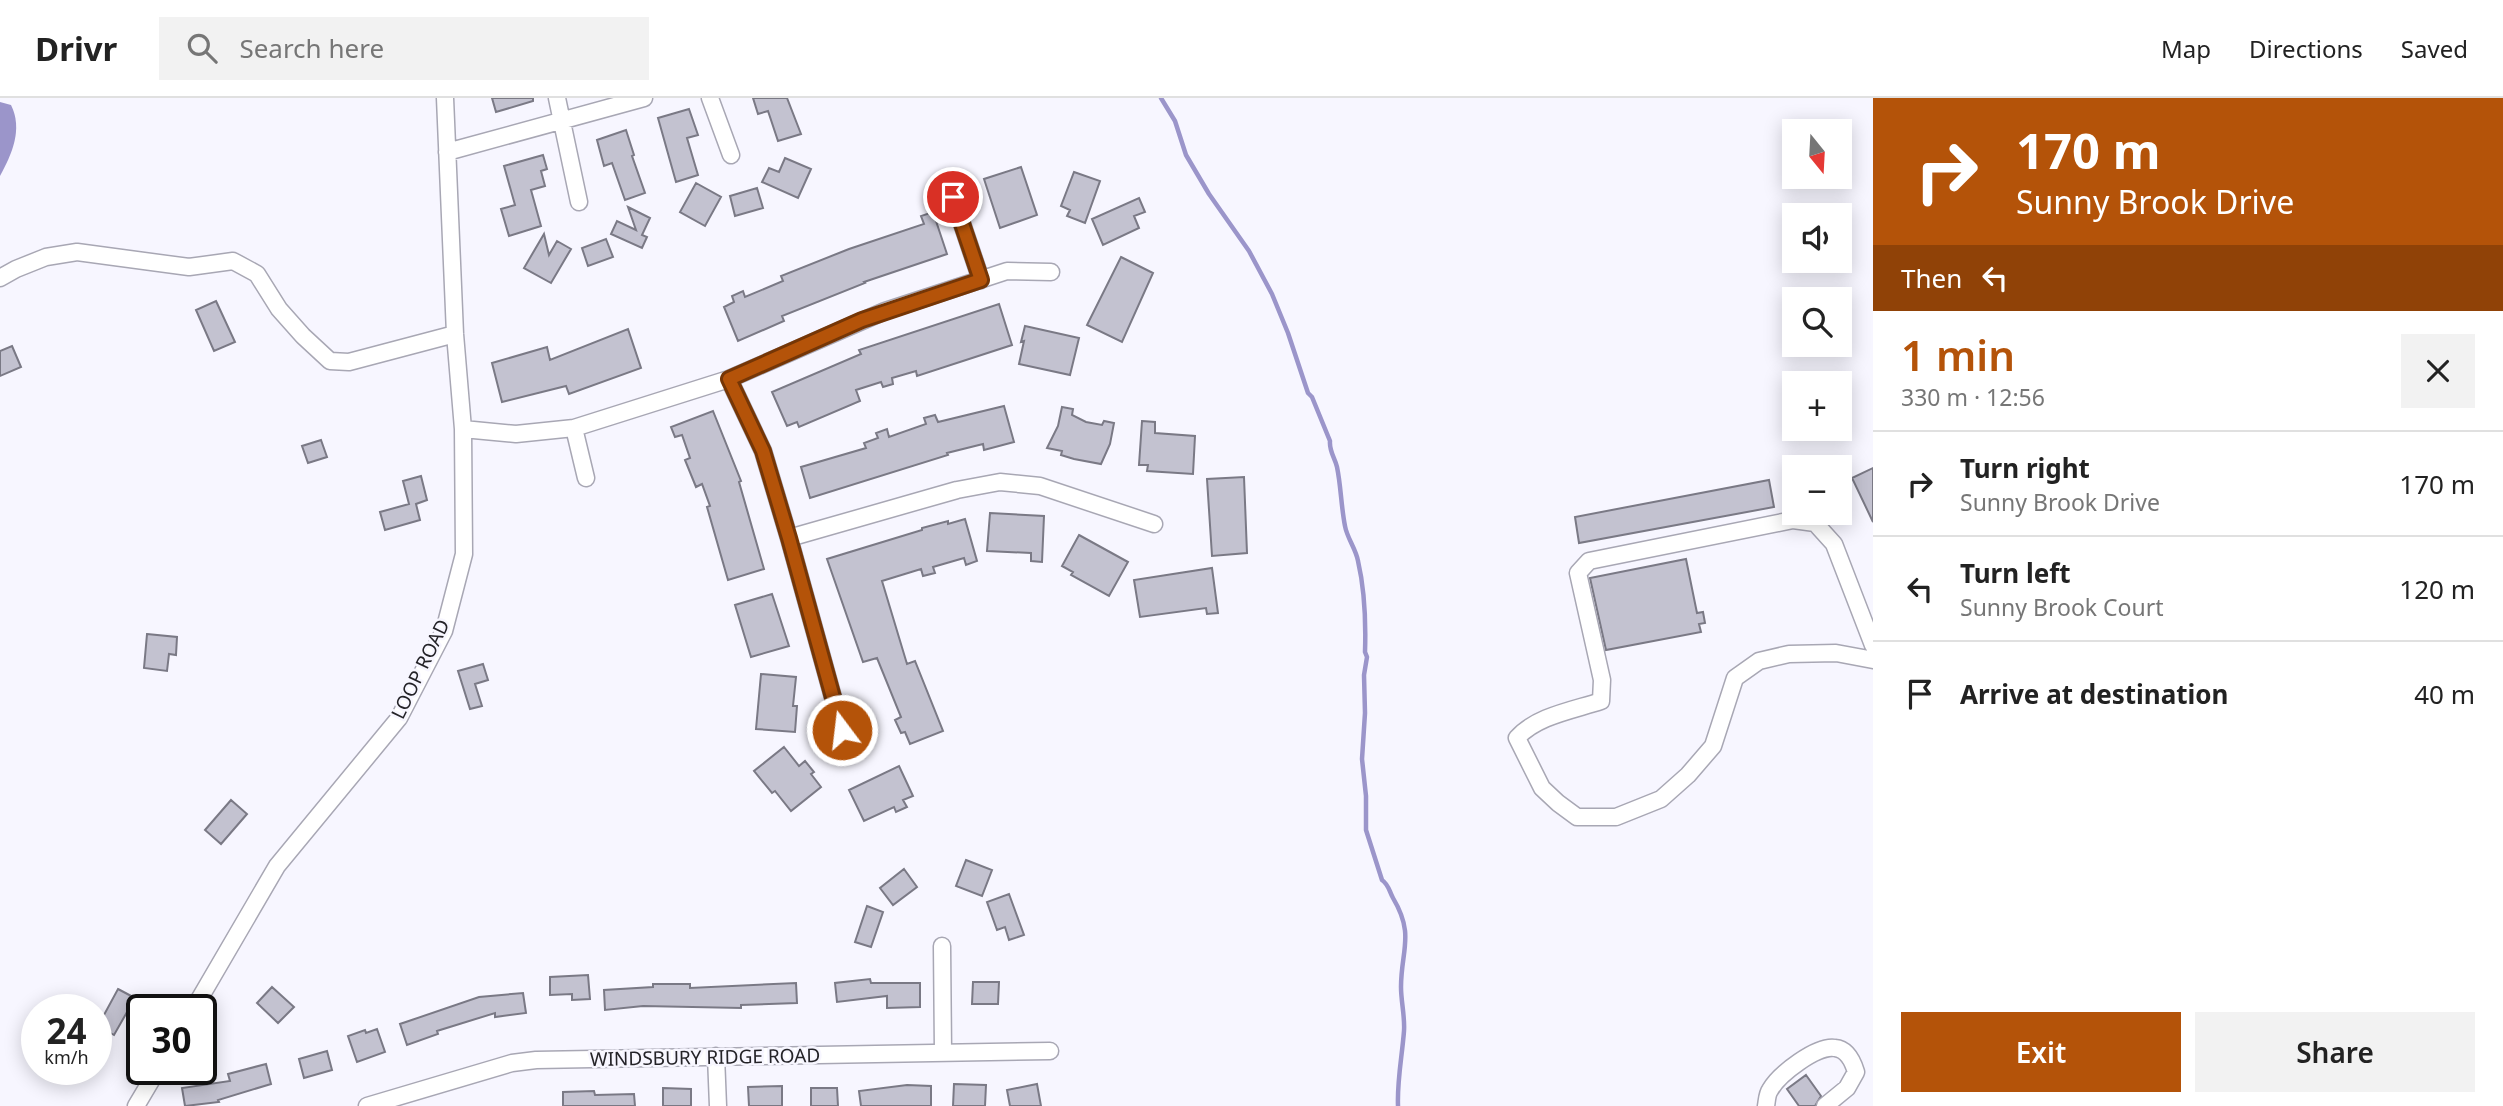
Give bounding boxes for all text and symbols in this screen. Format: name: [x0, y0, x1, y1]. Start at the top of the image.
search box: [159, 17, 649, 80]
text: Drivr: [35, 26, 117, 71]
icon: search: [183, 29, 221, 67]
text: Search here: [239, 30, 384, 66]
text: Map: [2161, 32, 2211, 65]
text: Directions: [2249, 32, 2363, 65]
text: Saved: [2401, 32, 2468, 65]
text: 170 m: [2016, 117, 2161, 183]
north arrow: [1782, 119, 1852, 189]
map controls: [1782, 119, 1852, 525]
icon: right: [1901, 126, 1992, 217]
pin: [923, 167, 983, 227]
icon: arrive: [934, 178, 972, 216]
text: Sunny Brook Drive: [2016, 180, 2294, 223]
button: sound: [1782, 203, 1852, 273]
icon: left: [1976, 259, 2014, 297]
text: Then: [1901, 260, 1962, 296]
button: search: [1782, 287, 1852, 357]
text: 1 min: [1901, 326, 2015, 383]
button: close: [2401, 334, 2475, 408]
button: +: [1782, 371, 1852, 441]
text: 330 m · 12:56: [1901, 381, 2045, 413]
text: Turn right: [1960, 450, 2090, 486]
button: −: [1782, 455, 1852, 525]
icon: right: [1901, 465, 1939, 503]
text: 170 m: [2399, 466, 2475, 502]
text: Sunny Brook Drive: [1960, 486, 2160, 518]
text: Turn left: [1960, 555, 2071, 591]
icon: left: [1901, 570, 1939, 608]
text: 120 m: [2399, 571, 2475, 607]
text: Sunny Brook Court: [1960, 591, 2164, 623]
street label: LOOP ROAD: [385, 615, 455, 723]
icon: arrive: [1901, 675, 1939, 713]
text: Arrive at destination: [1960, 676, 2229, 712]
text: 40 m: [2414, 676, 2475, 712]
position arrow: [805, 693, 879, 767]
speed limit sign: 30: [126, 994, 217, 1085]
text: 24: [46, 1007, 87, 1054]
button: Exit: [1901, 1012, 2181, 1092]
button: Share: [2195, 1012, 2475, 1092]
street label: WINDSBURY RIDGE ROAD: [590, 1042, 820, 1072]
text: km/h: [44, 1045, 89, 1069]

